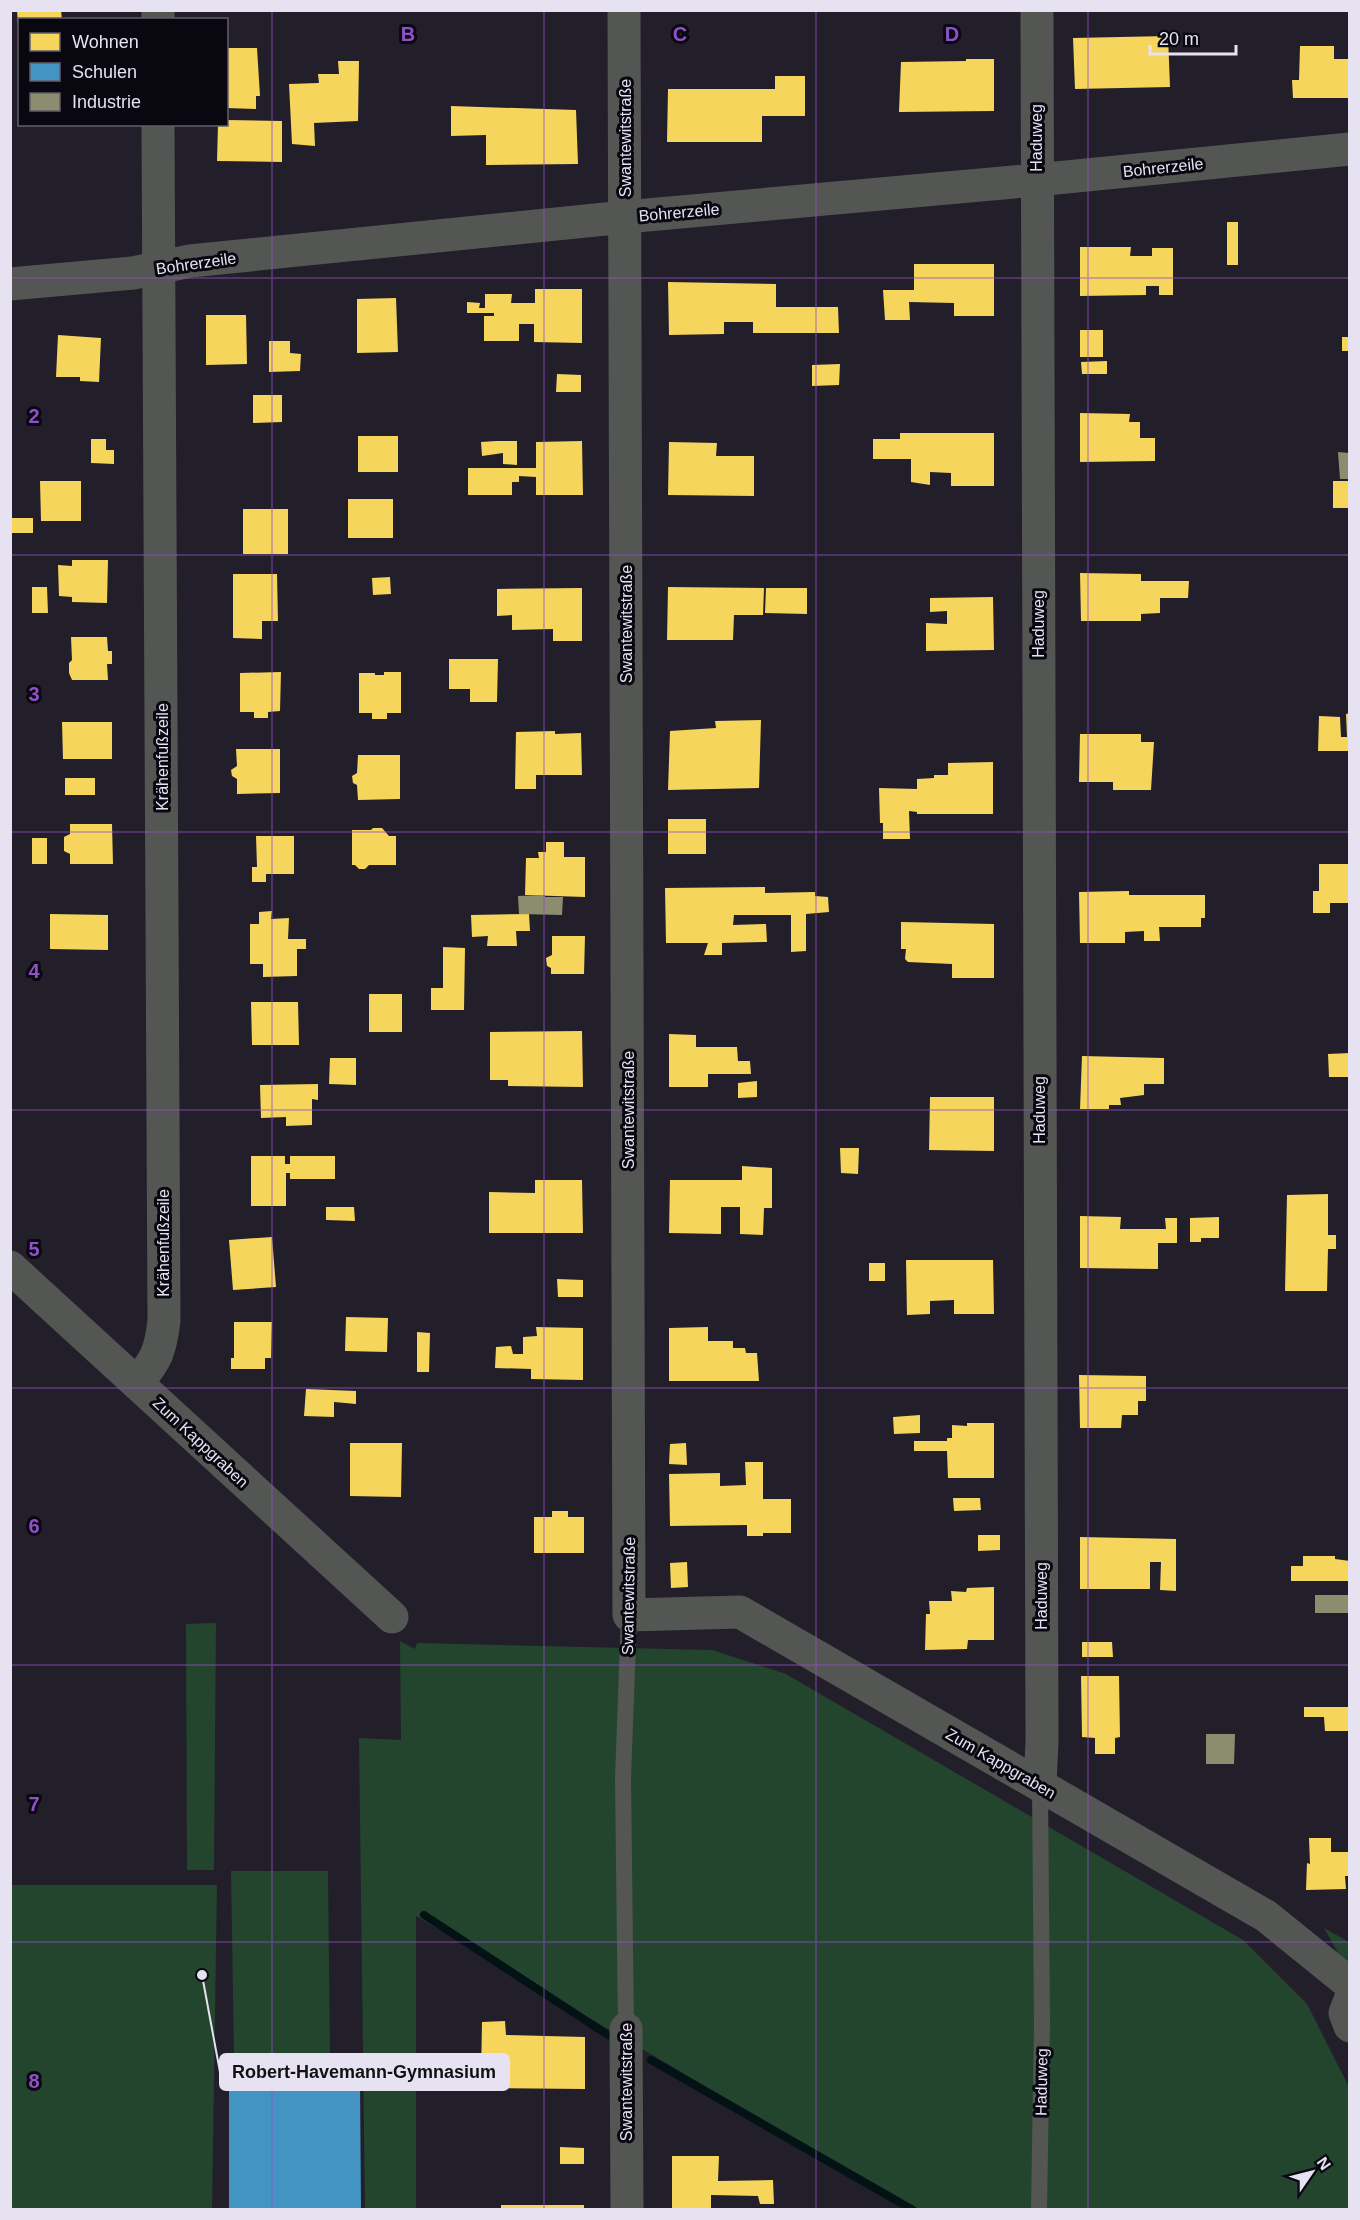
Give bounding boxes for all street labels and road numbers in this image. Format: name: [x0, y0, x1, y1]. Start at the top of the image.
street label: Swantewitstraße: [617, 79, 634, 197]
street label: Haduweg: [1028, 104, 1045, 172]
street label: Bohrerzeile: [1122, 155, 1204, 180]
street label: Bohrerzeile: [638, 200, 720, 224]
street label: Bohrerzeile: [155, 249, 237, 278]
street label: Swantewitstraße: [618, 565, 635, 683]
street label: Haduweg: [1030, 590, 1047, 658]
street label: Krähenfußzeile: [154, 703, 171, 811]
street label: Swantewitstraße: [620, 1051, 637, 1169]
street label: Haduweg: [1031, 1076, 1048, 1144]
street label: Krähenfußzeile: [155, 1189, 172, 1297]
street label: Zum Kappgraben: [150, 1394, 252, 1491]
street label: Swantewitstraße: [619, 1537, 638, 1655]
street label: Haduweg: [1033, 1562, 1050, 1630]
street label: Zum Kappgraben: [943, 1725, 1059, 1802]
street label: Swantewitstraße: [618, 2023, 635, 2141]
street label: Haduweg: [1032, 2048, 1051, 2116]

